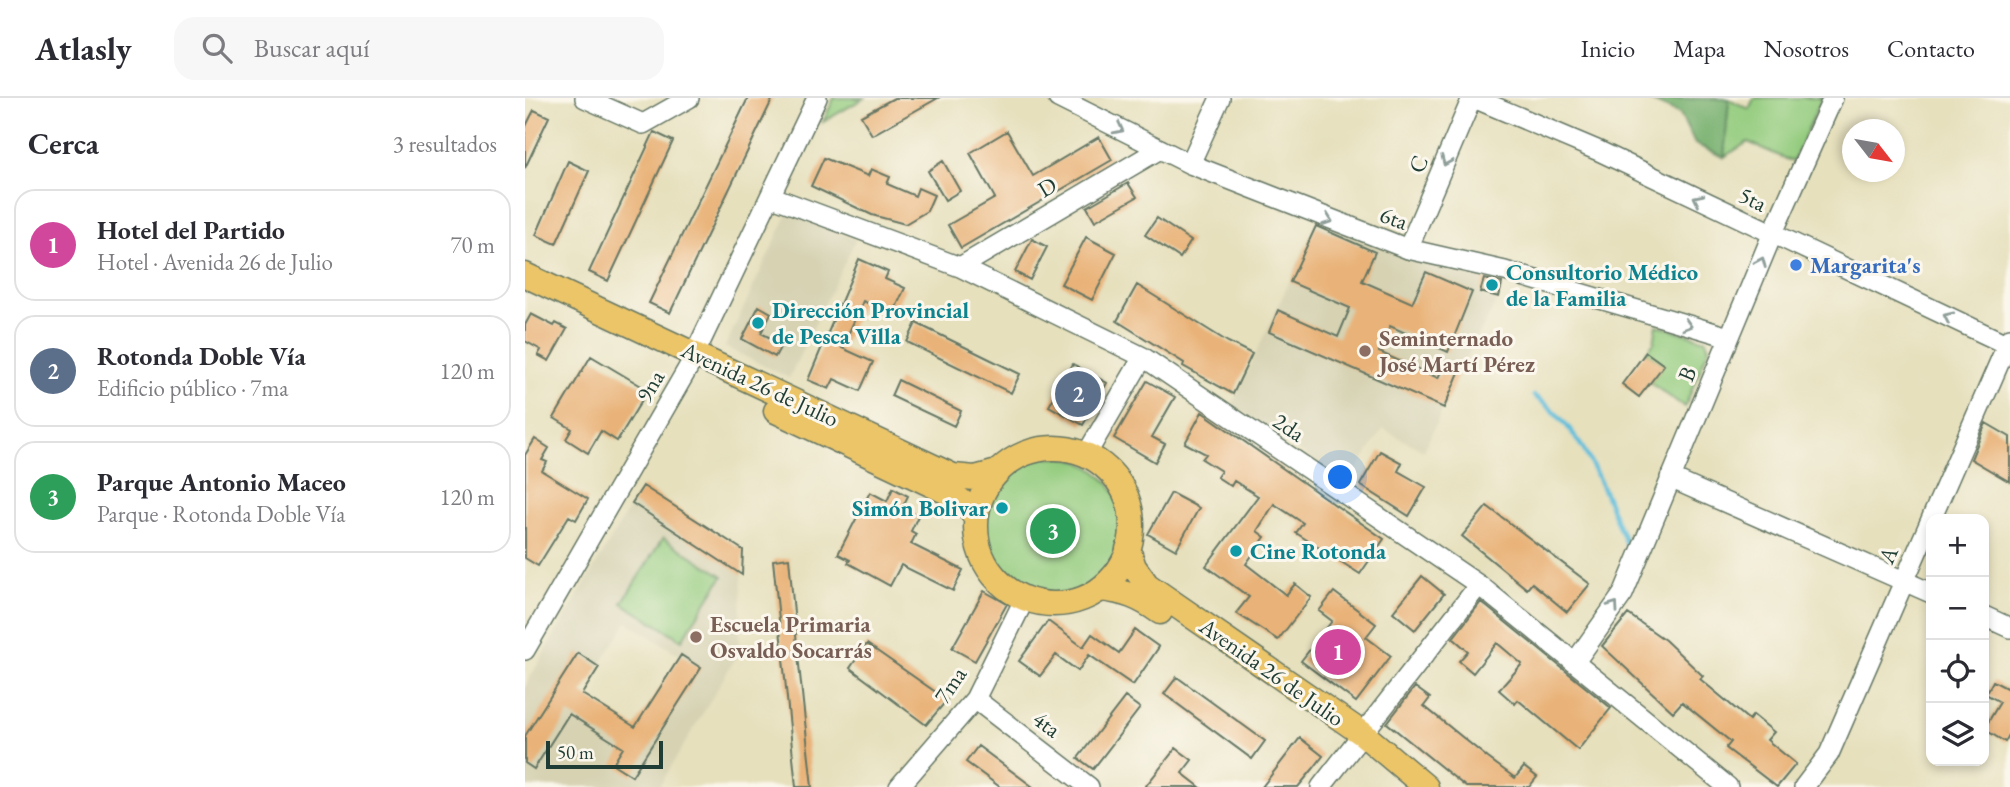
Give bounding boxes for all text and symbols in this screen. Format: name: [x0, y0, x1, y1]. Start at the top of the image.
search box: [174, 17, 664, 80]
text: Atlasly: [35, 27, 132, 70]
icon: search: [198, 29, 236, 67]
text: Buscar aquí: [254, 31, 370, 65]
text: Inicio: [1581, 33, 1635, 64]
text: Mapa: [1673, 33, 1725, 64]
text: Nosotros: [1763, 33, 1849, 64]
text: Contacto: [1887, 33, 1975, 64]
north arrow: [1842, 119, 1905, 182]
one-way arrow: [1112, 120, 1124, 134]
text: Cerca: [28, 124, 99, 163]
text: 3 resultados: [393, 129, 497, 159]
street label: C: [1401, 151, 1435, 177]
one-way arrow: [1440, 154, 1454, 166]
street label: D: [1032, 170, 1062, 204]
street label: 5ta: [1734, 180, 1773, 219]
one-way arrow: [1693, 193, 1705, 207]
street label: 6ta: [1376, 199, 1413, 237]
one-way arrow: [1321, 212, 1333, 226]
text: Hotel del Partido: [97, 213, 285, 247]
text: 1: [47, 230, 59, 260]
text: 70 m: [450, 230, 495, 260]
text: Hotel · Avenida 26 de Julio: [97, 247, 333, 277]
place label: Margarita's: [1810, 250, 1921, 280]
place label: Consultorio Médico de la Familia: [1506, 257, 1699, 313]
one-way arrow: [1752, 257, 1766, 269]
marker: Margarita's: [1788, 257, 1804, 273]
marker: Consultorio Médico de la Familia: [1484, 277, 1500, 293]
place label: Dirección Provincial de Pesca Villa: [772, 295, 969, 351]
one-way arrow: [1943, 311, 1955, 325]
marker: Dirección Provincial de Pesca Villa: [750, 315, 766, 331]
one-way arrow: [1681, 316, 1693, 331]
place label: Seminternado José Martí Pérez: [1377, 323, 1535, 379]
street label: Avenida 26 de Julio: [676, 334, 844, 434]
text: Rotonda Doble Vía: [97, 339, 306, 373]
marker: Seminternado José Martí Pérez: [1357, 343, 1373, 359]
text: 2: [47, 356, 59, 386]
text: 120 m: [439, 356, 495, 386]
street label: B: [1671, 362, 1703, 386]
street label: 9na: [629, 364, 671, 408]
pin: 2: [1055, 368, 1101, 420]
text: Edificio público · 7ma: [97, 373, 288, 403]
street label: 2da: [1267, 406, 1311, 449]
your location: [1323, 460, 1357, 494]
text: Parque Antonio Maceo: [97, 465, 346, 499]
text: 3: [47, 482, 59, 512]
text: 120 m: [439, 482, 495, 512]
place label: Simón Bolivar: [852, 493, 988, 523]
text: Parque · Rotonda Doble Vía: [97, 499, 345, 529]
marker: Simón Bolivar: [994, 500, 1010, 516]
pin: 3: [1030, 505, 1076, 557]
map controls: [1926, 514, 1989, 766]
button: +: [1926, 514, 1989, 577]
place label: Cine Rotonda: [1250, 536, 1387, 566]
street label: A: [1871, 541, 1905, 569]
marker: Cine Rotonda: [1228, 543, 1244, 559]
button: −: [1926, 577, 1989, 640]
one-way arrow: [1606, 601, 1618, 614]
place label: Escuela Primaria Osvaldo Socarrás: [710, 609, 872, 665]
street label: Avenida 26 de Julio: [1193, 610, 1350, 733]
pin: 1: [1315, 626, 1361, 678]
marker: Escuela Primaria Osvaldo Socarrás: [688, 629, 704, 645]
button: locate: [1926, 640, 1989, 703]
street label: 7ma: [927, 660, 974, 709]
button: layers: [1926, 703, 1989, 766]
street label: 4ta: [1027, 704, 1068, 745]
scale bar: [546, 738, 663, 770]
text: 50 m: [557, 740, 594, 765]

